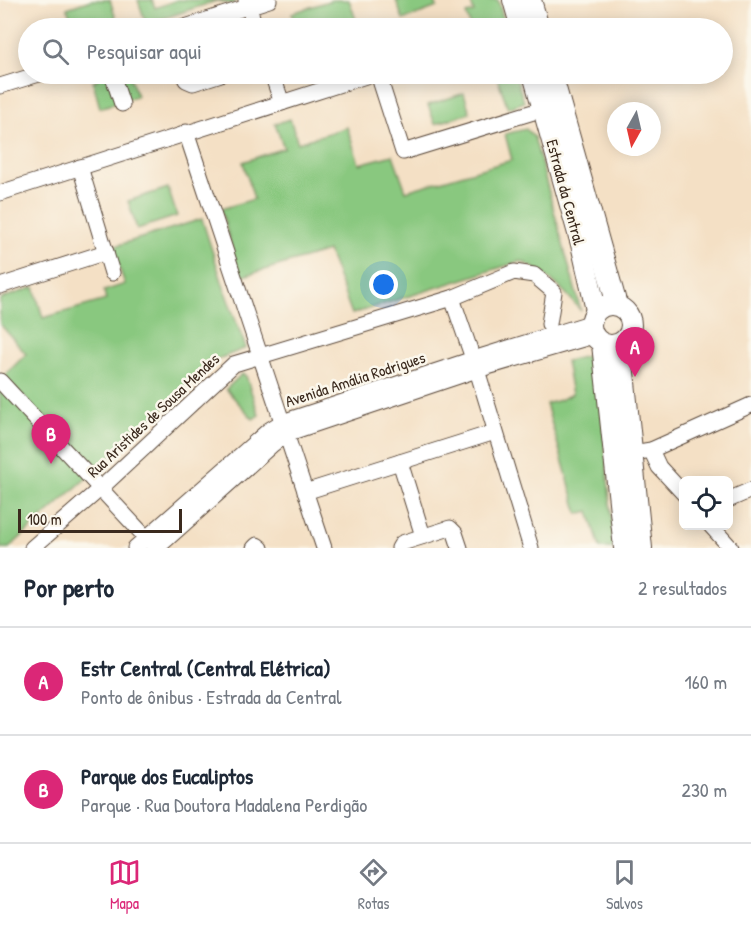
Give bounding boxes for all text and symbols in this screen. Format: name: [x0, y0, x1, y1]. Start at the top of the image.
search box: [18, 18, 733, 84]
icon: search: [39, 35, 72, 68]
text: Pesquisar aqui: [87, 36, 202, 66]
north arrow: [607, 102, 661, 156]
street label: Estrada da Central: [541, 137, 591, 248]
your location: [369, 270, 398, 299]
pin: A: [616, 328, 654, 377]
street label: Avenida Amália Rodrigues: [282, 346, 428, 412]
street label: Rua Aristides de Sousa Mendes: [82, 348, 224, 482]
pin: B: [32, 414, 70, 464]
map controls: [679, 476, 733, 530]
button: locate: [679, 476, 733, 530]
scale bar: [18, 506, 182, 534]
text: 100 m: [27, 508, 62, 530]
text: Por perto: [24, 570, 114, 605]
text: 2 resultados: [638, 574, 727, 601]
text: Estr Central (Central Elétrica): [81, 653, 331, 683]
text: A: [39, 668, 48, 695]
text: 160 m: [685, 668, 727, 695]
text: Ponto de ônibus · Estrada da Central: [81, 683, 341, 710]
text: Parque dos Eucaliptos: [81, 761, 253, 791]
text: B: [38, 776, 49, 803]
text: 230 m: [682, 776, 727, 803]
text: Parque · Rua Doutora Madalena Perdigão: [81, 791, 367, 818]
tab: Mapa: [108, 856, 141, 914]
tab: Rotas: [357, 856, 390, 914]
tab: Salvos: [606, 856, 643, 914]

